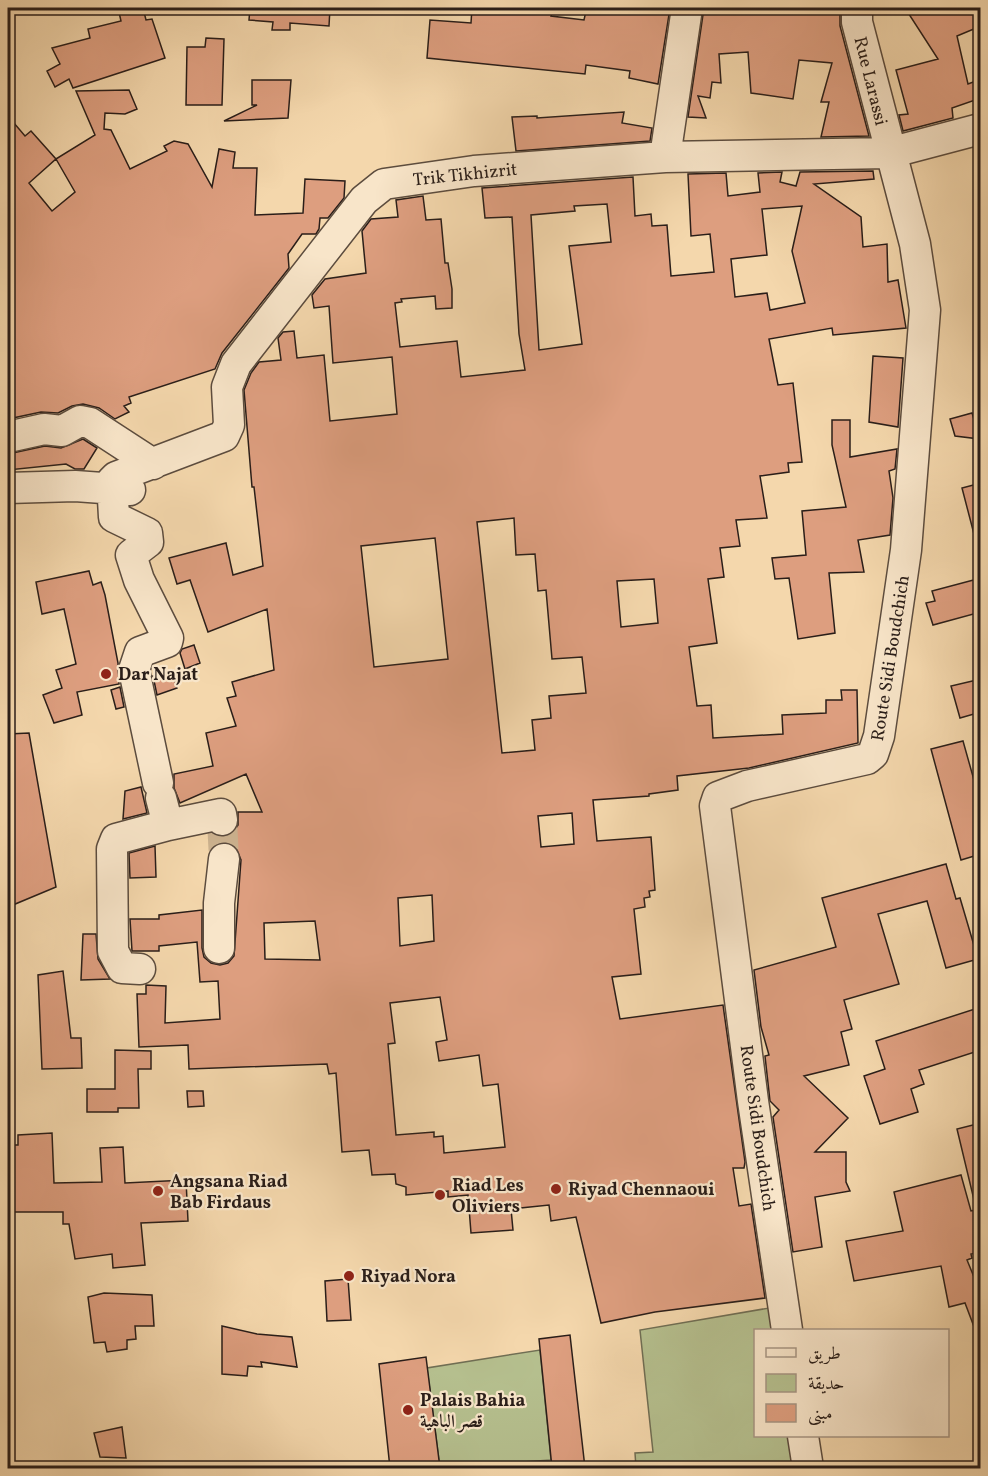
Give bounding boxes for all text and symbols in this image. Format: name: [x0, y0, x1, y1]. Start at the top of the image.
street label: Rue Larassi: [846, 34, 893, 129]
street label: Trik Tikhizrit: [412, 158, 519, 193]
street label: Route Sidi Boudchich: [866, 573, 917, 743]
place label: Dar Najat: [118, 663, 198, 688]
marker: Dar Najat: [99, 667, 113, 681]
street label: Route Sidi Boudchich: [732, 1043, 781, 1213]
place label: Angsana Riad Bab Firdaus: [170, 1170, 288, 1216]
place label: Riad Les Oliviers: [452, 1174, 524, 1220]
place label: Riyad Chennaoui: [568, 1178, 715, 1203]
marker: Riyad Chennaoui: [549, 1182, 563, 1196]
marker: Angsana Riad Bab Firdaus: [151, 1184, 165, 1198]
marker: Riad Les Oliviers: [433, 1188, 447, 1202]
place label: Riyad Nora: [361, 1265, 456, 1290]
marker: Riyad Nora: [342, 1269, 356, 1283]
legend: [754, 1329, 949, 1437]
text: طريق: [808, 1342, 841, 1367]
text: حديقة: [808, 1372, 844, 1397]
place label: Palais Bahia قصر الباهية: [420, 1389, 526, 1435]
text: مبنى: [808, 1402, 833, 1427]
marker: Palais Bahia قصر الباهية: [401, 1403, 415, 1417]

